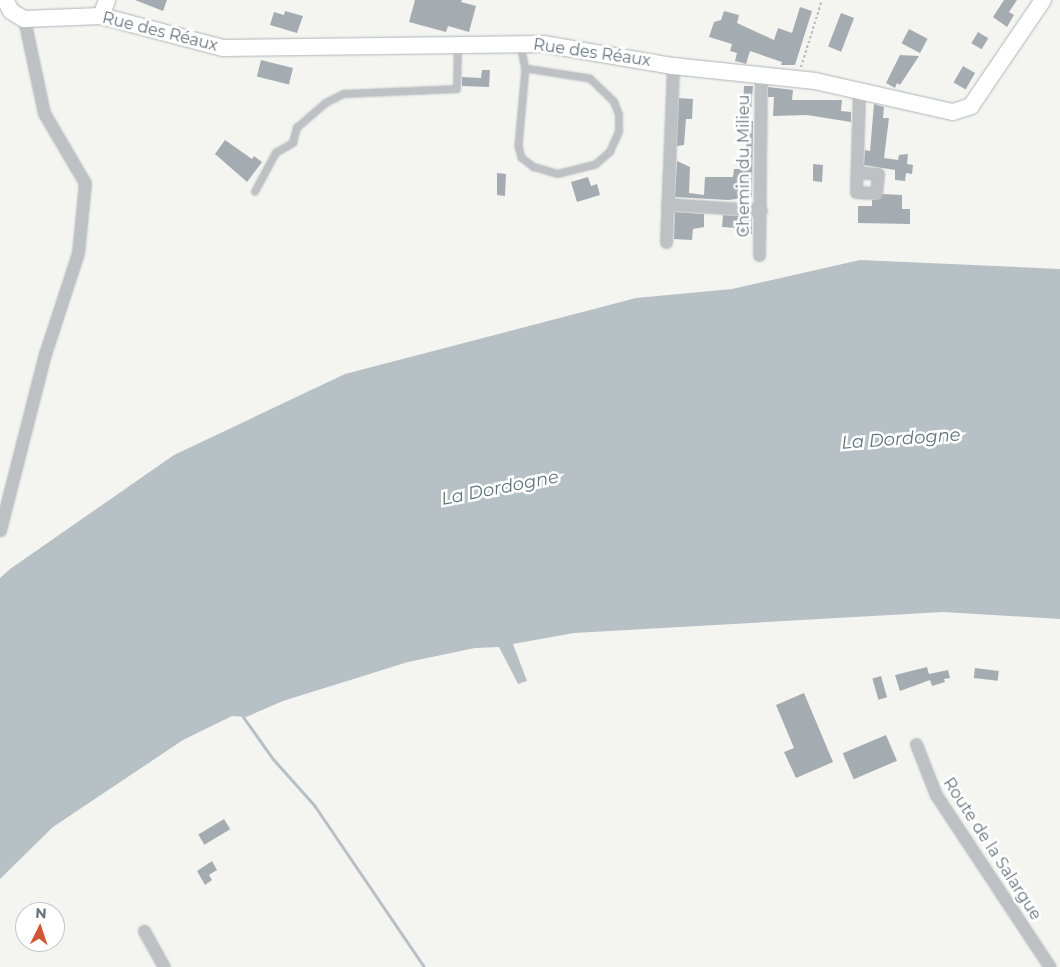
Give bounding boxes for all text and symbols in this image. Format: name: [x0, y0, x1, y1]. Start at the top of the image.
street label: Rue des Réaux: [100, 8, 220, 56]
street label: Rue des Réaux: [532, 35, 652, 71]
street label: Chemin du Milieu: [734, 95, 754, 237]
water label: La Dordogne: [841, 424, 961, 454]
water label: La Dordogne: [439, 466, 561, 510]
street label: Route de la Salargue: [939, 774, 1045, 924]
north arrow: [15, 902, 65, 952]
text: N: [35, 904, 47, 922]

